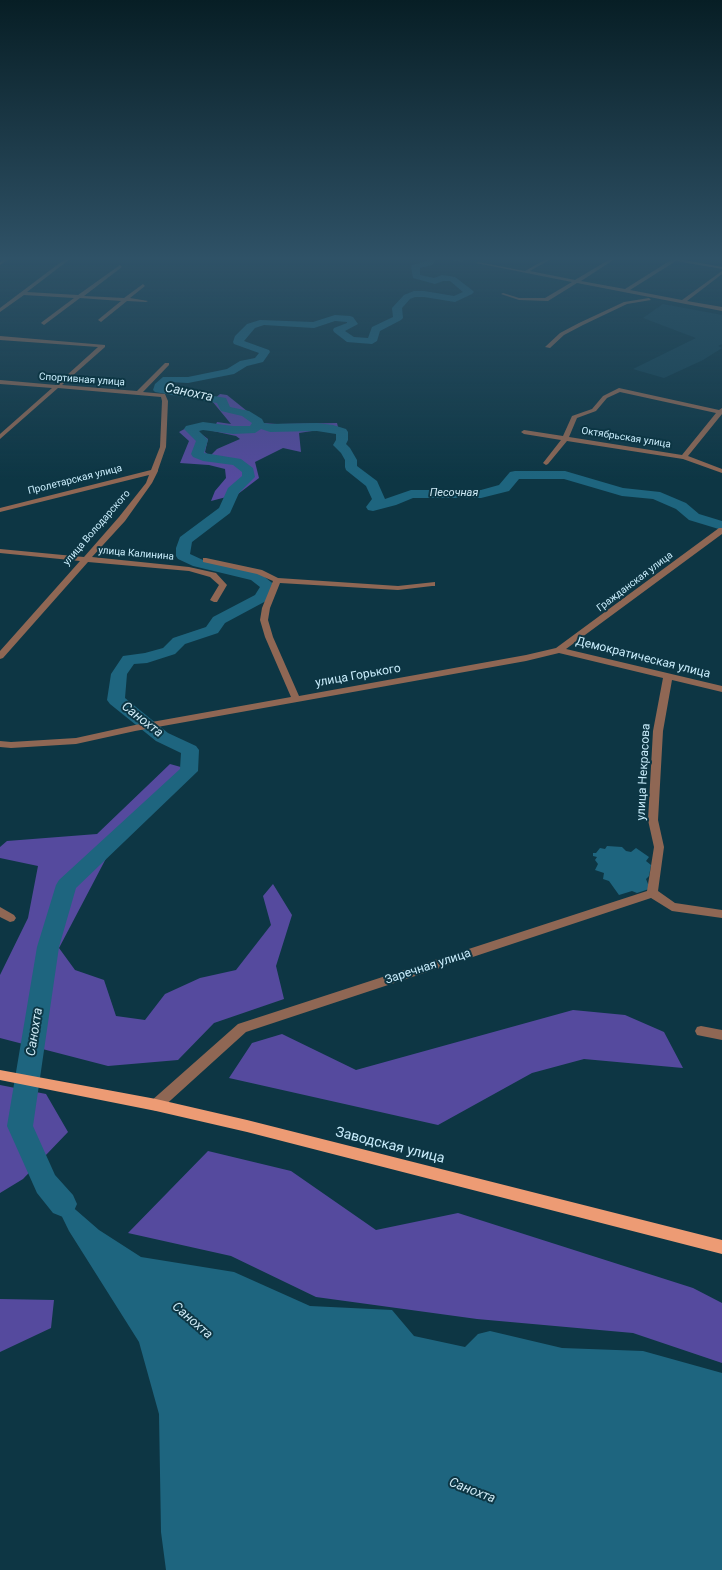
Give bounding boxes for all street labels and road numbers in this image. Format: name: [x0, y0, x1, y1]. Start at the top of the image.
street label: Спортивная улица: [39, 371, 125, 389]
street label: Октябрьская улица: [580, 425, 672, 451]
street label: Пролетарская улица: [27, 462, 123, 498]
street label: улица Володарского: [61, 488, 133, 568]
street label: улица Калинина: [98, 545, 174, 563]
street label: Гражданская улица: [595, 550, 675, 614]
street label: Демократическая улица: [574, 634, 712, 682]
street label: улица Горького: [314, 661, 402, 691]
street label: улица Некрасова: [634, 723, 654, 821]
street label: Заречная улица: [383, 946, 473, 988]
street label: Заводская улица: [334, 1124, 446, 1168]

